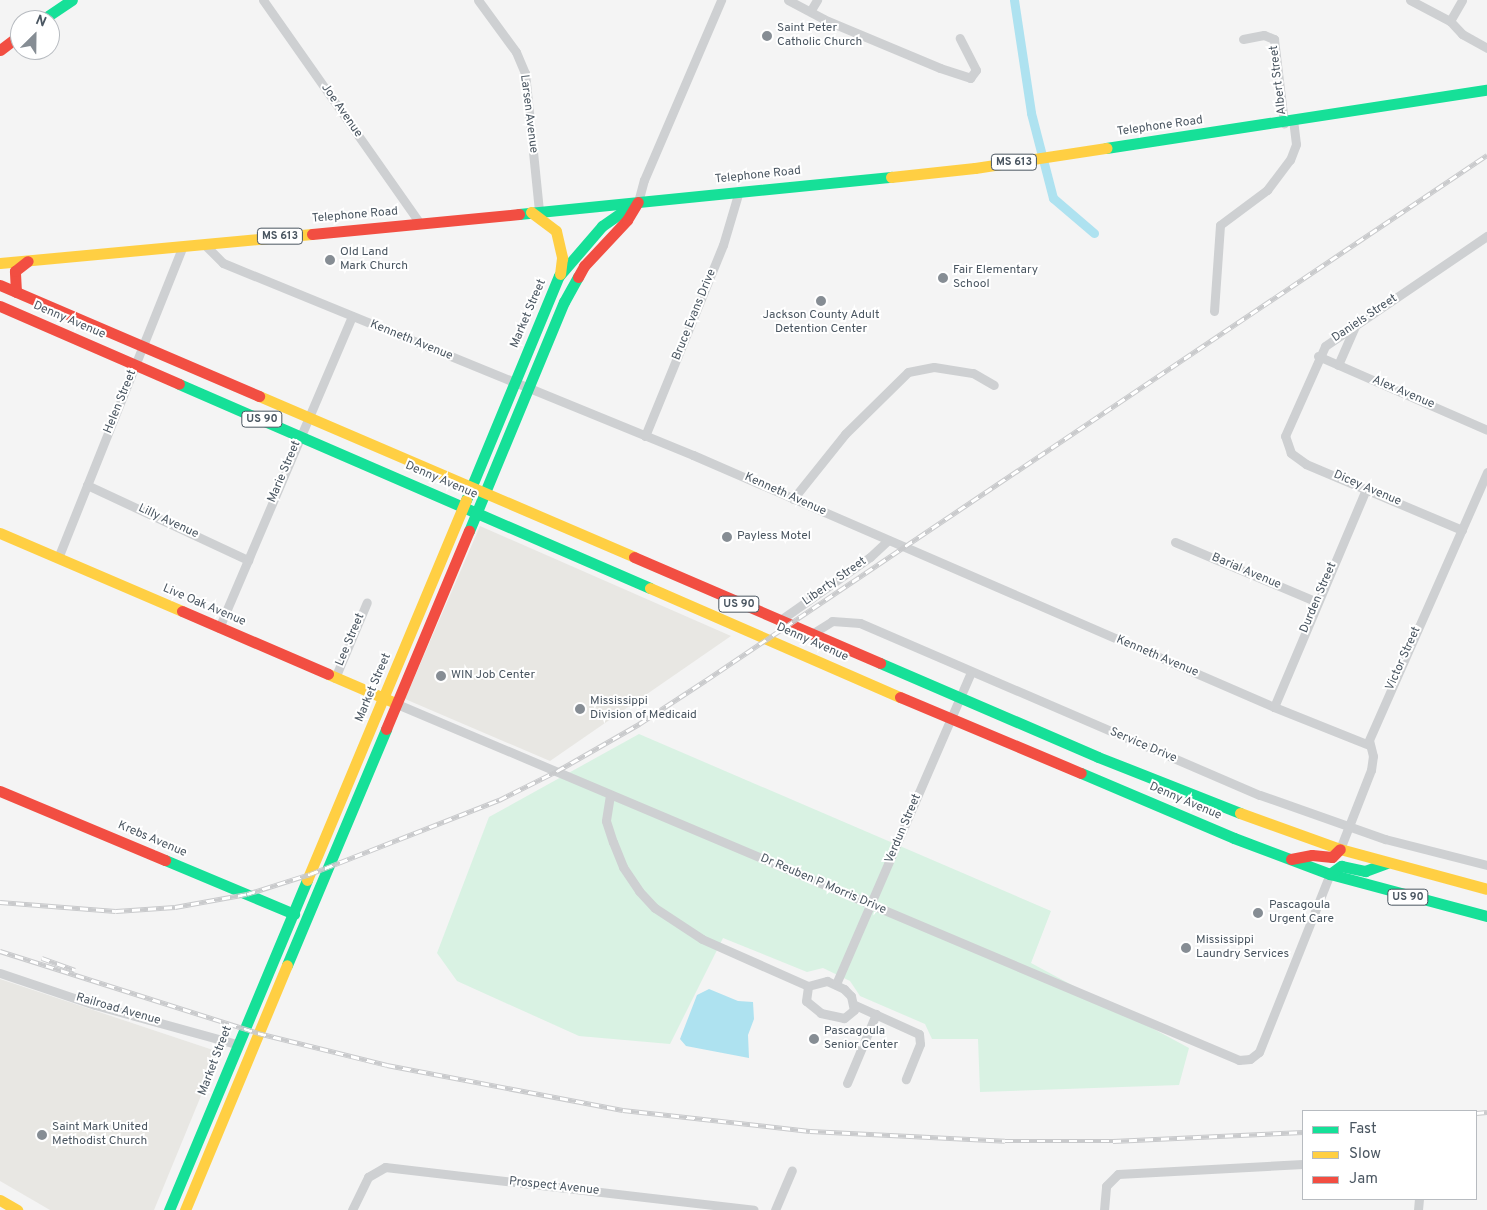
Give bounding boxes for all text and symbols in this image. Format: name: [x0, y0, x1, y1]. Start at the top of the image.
north arrow: [10, 10, 60, 60]
text: N: [33, 12, 49, 31]
place label: Saint Peter Catholic Church: [777, 22, 862, 50]
marker: Saint Peter Catholic Church: [761, 30, 773, 42]
street label: Albert Street: [1268, 44, 1290, 116]
street label: Larsen Avenue: [516, 74, 540, 154]
street label: Joe Avenue: [317, 81, 365, 141]
street label: Telephone Road: [1116, 114, 1204, 140]
road number: MS 613: [990, 154, 1038, 170]
street label: Telephone Road: [714, 164, 802, 188]
street label: Telephone Road: [311, 205, 399, 227]
road number: MS 613: [256, 228, 304, 245]
place label: Old Land Mark Church: [340, 246, 408, 274]
marker: Old Land Mark Church: [324, 254, 336, 266]
place label: Fair Elementary School: [953, 264, 1038, 292]
street label: Bruce Evans Drive: [670, 267, 720, 363]
marker: Fair Elementary School: [937, 272, 949, 284]
street label: Market Street: [508, 278, 550, 350]
street label: Daniels Street: [1330, 292, 1400, 346]
marker: Jackson County Adult Detention Center: [815, 295, 827, 307]
street label: Denny Avenue: [30, 299, 108, 343]
place label: Jackson County Adult Detention Center: [762, 309, 880, 337]
street label: Kenneth Avenue: [367, 318, 455, 364]
street label: Helen Street: [102, 368, 140, 436]
street label: Alex Avenue: [1370, 373, 1436, 413]
road number: US 90: [241, 410, 283, 428]
street label: Marie Street: [266, 439, 304, 505]
street label: Denny Avenue: [402, 459, 480, 503]
street label: Dicey Avenue: [1331, 468, 1403, 510]
street label: Kenneth Avenue: [742, 470, 828, 520]
street label: Lilly Avenue: [135, 502, 201, 542]
place label: Payless Motel: [737, 530, 811, 544]
marker: Payless Motel: [721, 531, 733, 543]
street label: Barial Avenue: [1209, 551, 1283, 593]
street label: Liberty Street: [800, 555, 870, 609]
street label: Durden Street: [1298, 561, 1340, 635]
street label: Live Oak Avenue: [160, 582, 248, 630]
road number: US 90: [718, 596, 760, 612]
street label: Lee Street: [333, 612, 369, 668]
street label: Denny Avenue: [774, 621, 850, 665]
street label: Victor Street: [1384, 625, 1424, 693]
street label: Kenneth Avenue: [1114, 633, 1200, 681]
street label: Market Street: [353, 652, 395, 724]
place label: WIN Job Center: [451, 669, 535, 683]
marker: WIN Job Center: [435, 670, 447, 682]
place label: Mississippi Division of Medicaid: [590, 695, 697, 723]
marker: Mississippi Division of Medicaid: [574, 703, 586, 715]
street label: Service Drive: [1107, 725, 1179, 767]
street label: Denny Avenue: [1146, 780, 1224, 824]
street label: Verdun Street: [883, 792, 925, 866]
street label: Krebs Avenue: [115, 819, 189, 861]
street label: Dr Reuben P Morris Drive: [758, 852, 888, 918]
road number: US 90: [1387, 889, 1429, 906]
place label: Pascagoula Urgent Care: [1269, 899, 1334, 927]
marker: Pascagoula Urgent Care: [1251, 906, 1265, 920]
place label: Mississippi Laundry Services: [1196, 934, 1289, 962]
marker: Mississippi Laundry Services: [1180, 942, 1192, 954]
street label: Railroad Avenue: [74, 991, 162, 1029]
street label: Market Street: [196, 1024, 236, 1098]
place label: Pascagoula Senior Center: [824, 1025, 898, 1053]
marker: Pascagoula Senior Center: [808, 1033, 820, 1045]
legend: [1302, 1110, 1477, 1200]
text: Fast: [1349, 1120, 1377, 1139]
place label: Saint Mark United Methodist Church: [52, 1121, 148, 1149]
marker: Saint Mark United Methodist Church: [36, 1129, 48, 1141]
text: Slow: [1349, 1145, 1381, 1164]
text: Jam: [1349, 1170, 1378, 1189]
street label: Prospect Avenue: [508, 1175, 600, 1199]

